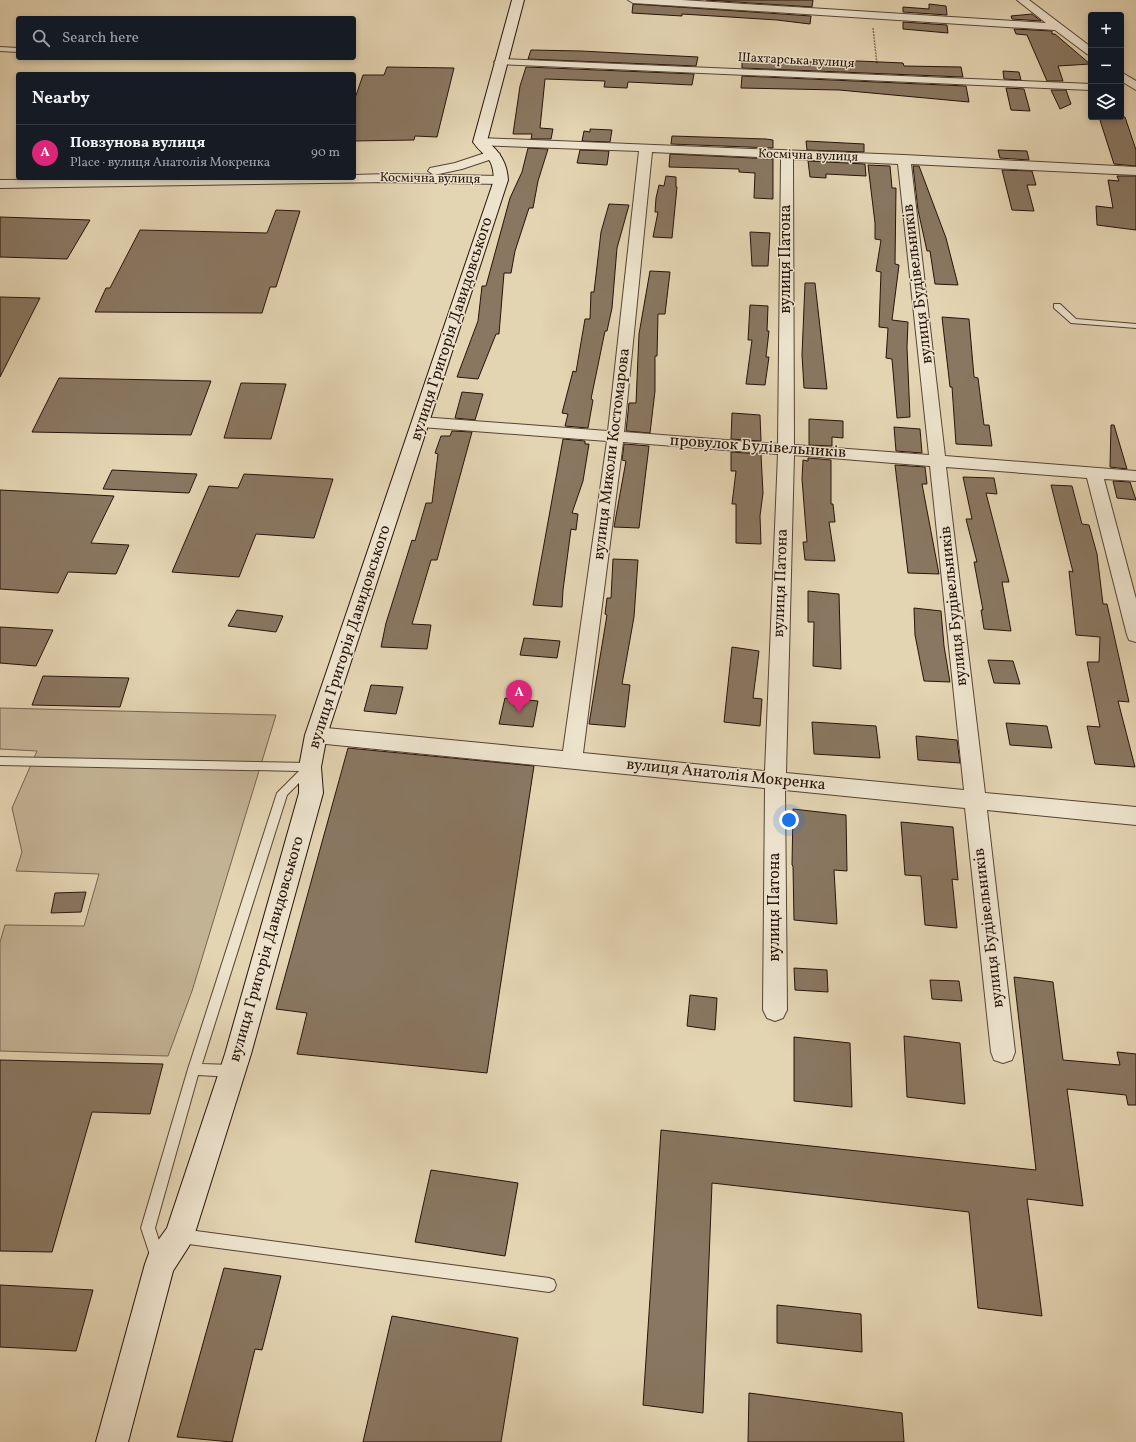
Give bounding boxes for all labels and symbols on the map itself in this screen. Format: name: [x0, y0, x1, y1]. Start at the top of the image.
street label: Шахтарська вулиця: [737, 49, 855, 73]
street label: Космічна вулиця: [757, 145, 859, 167]
street label: Космічна вулиця: [380, 169, 481, 189]
street label: вулиця Будівельників: [897, 203, 939, 365]
street label: вулиця Патона: [775, 205, 797, 313]
street label: вулиця Григорія Давидовського: [405, 214, 499, 444]
street label: вулиця Миколи Костомарова: [588, 347, 636, 561]
street label: провулок Будівельників: [669, 430, 847, 464]
street label: вулиця Григорія Давидовського: [303, 522, 397, 752]
street label: вулиця Будівельників: [935, 525, 973, 687]
street label: вулиця Патона: [768, 528, 794, 638]
pin: A: [506, 680, 532, 713]
street label: вулиця Анатолія Мокренка: [625, 754, 827, 796]
your location: [779, 810, 799, 830]
street label: вулиця Григорія Давидовського: [224, 834, 310, 1064]
street label: вулиця Будівельників: [968, 847, 1010, 1009]
street label: вулиця Патона: [764, 853, 786, 961]

